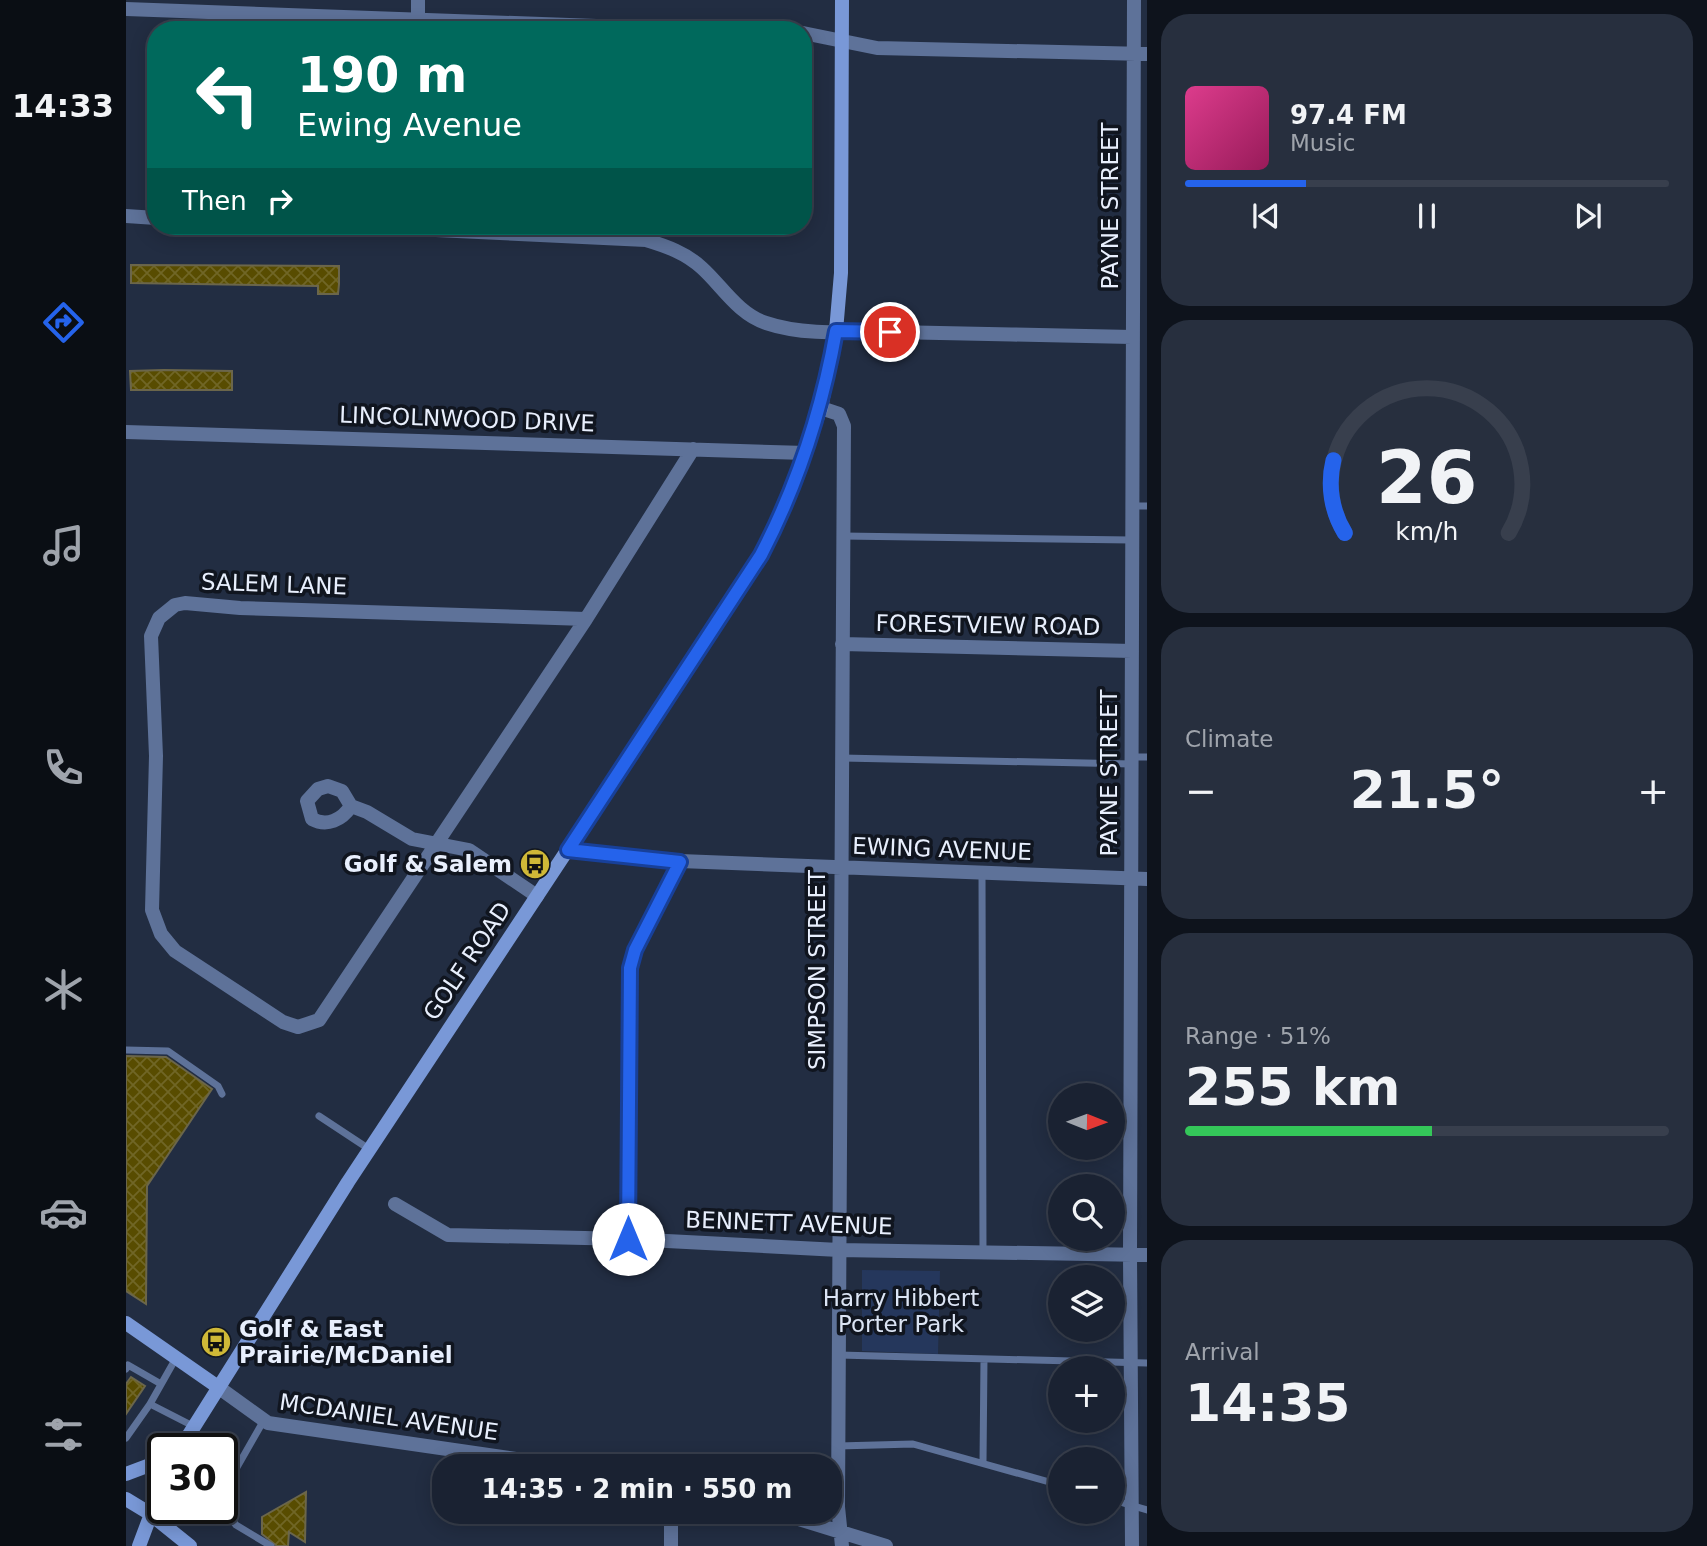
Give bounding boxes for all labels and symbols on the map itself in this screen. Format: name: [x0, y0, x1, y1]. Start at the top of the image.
street label: PAYNE STREET: [1097, 121, 1123, 290]
pin: [860, 302, 920, 362]
street label: LINCOLNWOOD DRIVE: [339, 402, 595, 436]
street label: SALEM LANE: [201, 568, 347, 600]
street label: FORESTVIEW ROAD: [875, 610, 1101, 640]
street label: PAYNE STREET: [1096, 688, 1122, 857]
street label: EWING AVENUE: [852, 833, 1032, 865]
bus stop icon: Golf & Salem: [518, 847, 552, 881]
place label: Golf & Salem: [344, 851, 512, 877]
street label: SIMPSON STREET: [804, 869, 830, 1070]
street label: GOLF ROAD: [418, 897, 516, 1025]
north arrow: [1048, 1083, 1125, 1160]
position arrow: [591, 1202, 665, 1276]
street label: BENNETT AVENUE: [685, 1206, 893, 1240]
park label: Harry Hibbert Porter Park: [823, 1285, 979, 1337]
place label: Golf & East Prairie/McDaniel: [239, 1316, 453, 1368]
bus stop icon: Golf & East Prairie/McDaniel: [199, 1325, 233, 1359]
street label: MCDANIEL AVENUE: [278, 1389, 500, 1445]
speed limit sign: 30: [147, 1433, 238, 1524]

